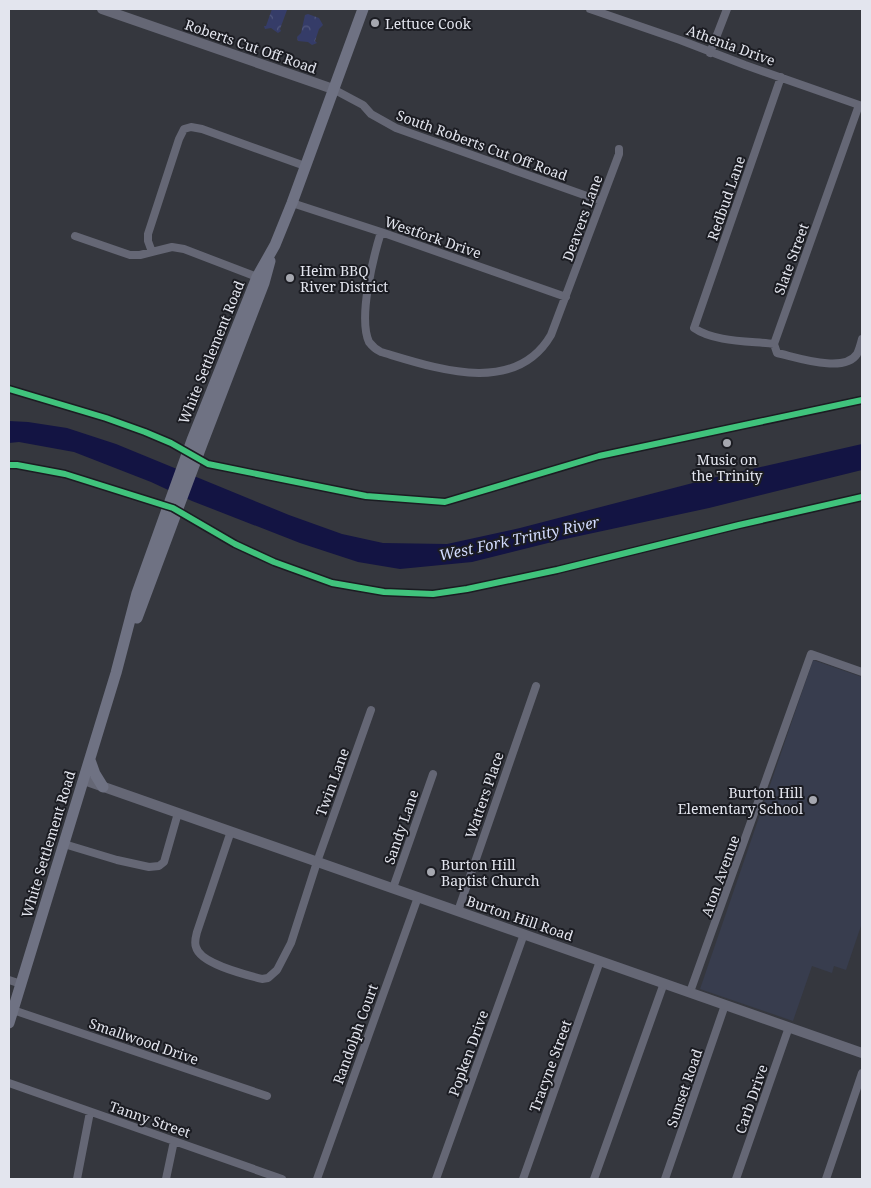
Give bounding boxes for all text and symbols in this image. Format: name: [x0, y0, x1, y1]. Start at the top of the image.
street label: Roberts Cut Off Road: [182, 14, 320, 78]
place label: Lettuce Cook: [385, 14, 472, 33]
marker: Lettuce Cook: [369, 17, 381, 29]
street label: Athenia Drive: [684, 20, 778, 70]
street label: South Roberts Cut Off Road: [394, 105, 570, 185]
street label: Redbud Lane: [703, 153, 749, 243]
street label: Deavers Lane: [558, 172, 606, 264]
street label: Westfork Drive: [382, 212, 484, 262]
street label: Slate Street: [769, 220, 813, 297]
place label: Heim BBQ River District: [300, 261, 388, 296]
marker: Heim BBQ River District: [284, 272, 296, 284]
street label: White Settlement Road: [174, 277, 249, 426]
marker: Music on the Trinity: [721, 437, 733, 449]
place label: Music on the Trinity: [692, 450, 763, 485]
water label: West Fork Trinity River: [437, 511, 602, 565]
street label: Twin Lane: [311, 745, 353, 819]
street label: Watters Place: [460, 749, 508, 841]
street label: White Settlement Road: [17, 768, 80, 920]
place label: Burton Hill Elementary School: [678, 783, 804, 818]
street label: Sandy Lane: [379, 787, 423, 867]
marker: Burton Hill Elementary School: [807, 794, 819, 806]
street label: Aton Avenue: [696, 833, 744, 919]
place label: Burton Hill Baptist Church: [441, 855, 540, 890]
marker: Burton Hill Baptist Church: [425, 866, 437, 878]
street label: Burton Hill Road: [464, 891, 576, 945]
street label: Randolph Court: [328, 981, 382, 1087]
street label: Popken Drive: [444, 1007, 492, 1099]
street label: Smallwood Drive: [87, 1013, 201, 1069]
street label: Tracyne Street: [525, 1017, 575, 1115]
street label: Sunset Road: [662, 1046, 706, 1130]
street label: Carb Drive: [730, 1062, 772, 1136]
street label: Tanny Street: [107, 1096, 193, 1142]

